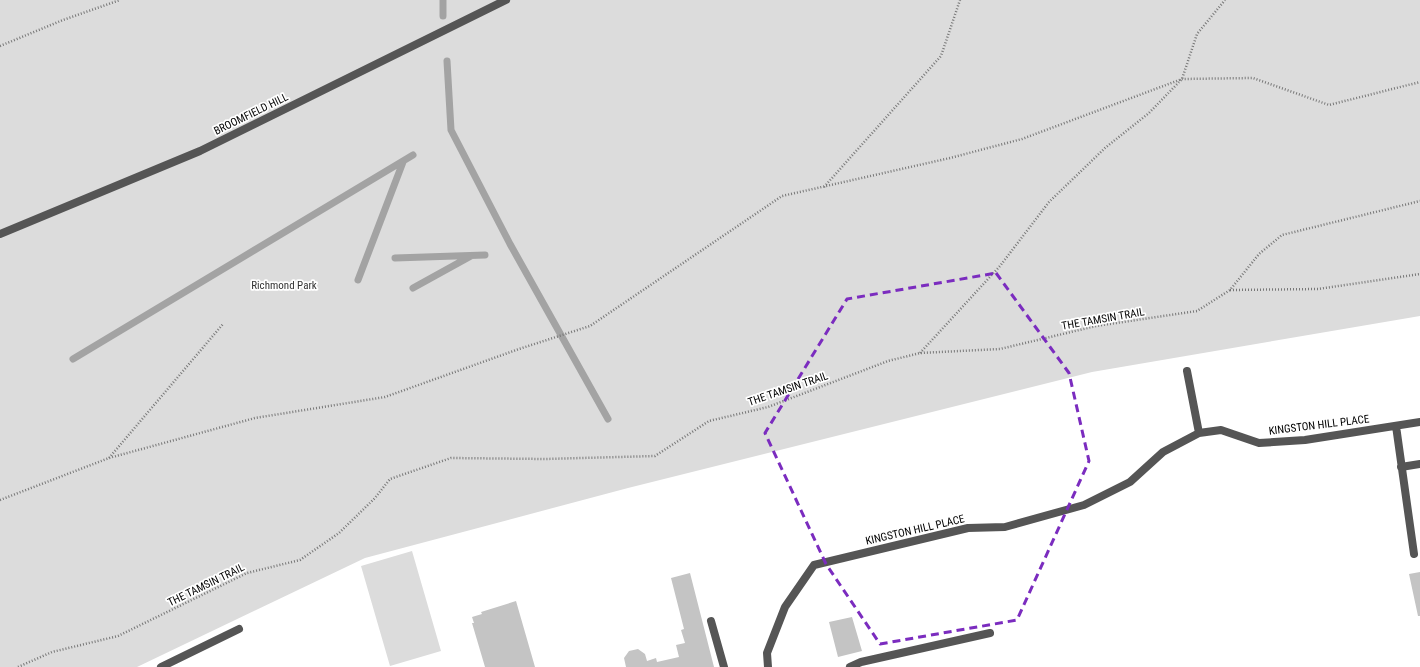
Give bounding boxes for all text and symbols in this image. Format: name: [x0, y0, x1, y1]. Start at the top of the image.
street label: BROOMFIELD HILL: [212, 90, 290, 138]
park label: Richmond Park: [251, 279, 317, 292]
street label: THE TAMSIN TRAIL: [1061, 305, 1145, 333]
street label: THE TAMSIN TRAIL: [746, 369, 830, 409]
street label: KINGSTON HILL PLACE: [1268, 412, 1371, 438]
street label: KINGSTON HILL PLACE: [864, 512, 966, 548]
street label: THE TAMSIN TRAIL: [166, 561, 246, 609]

